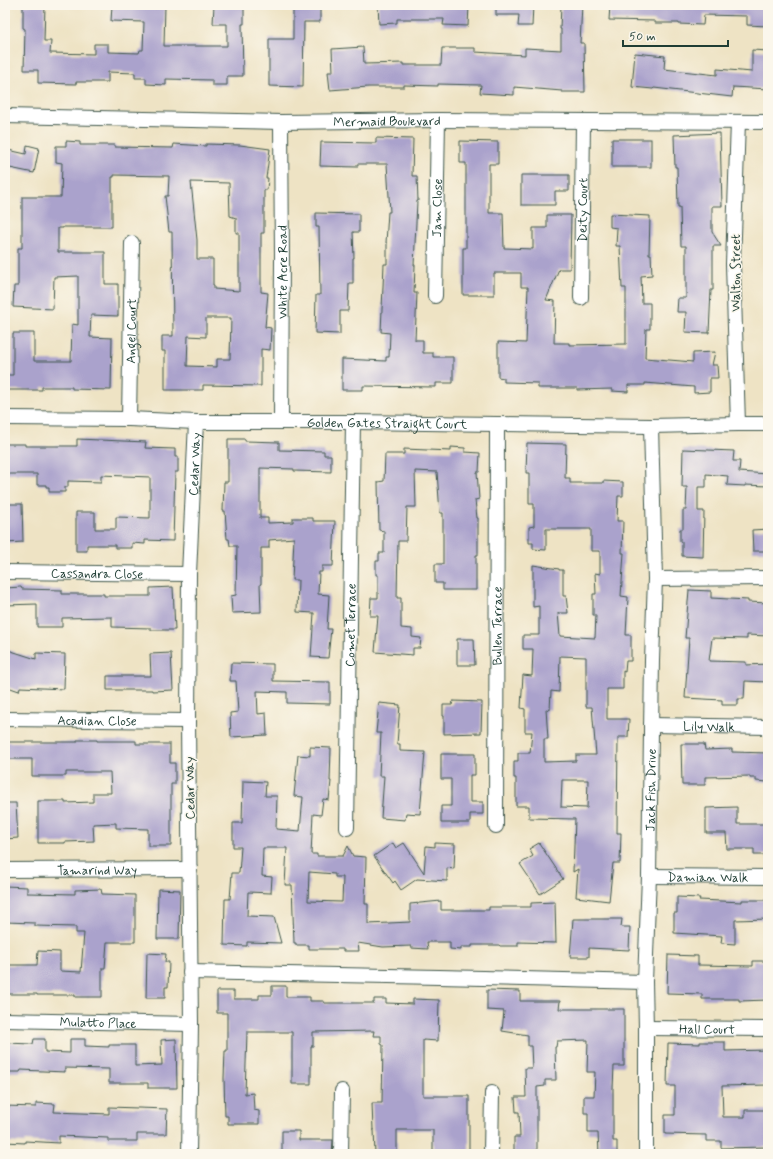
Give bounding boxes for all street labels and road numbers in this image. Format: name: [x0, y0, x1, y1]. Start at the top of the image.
street label: Mermaid Boulevard: [333, 113, 441, 131]
street label: Jam Close: [429, 178, 447, 238]
street label: Deity Court: [575, 178, 592, 242]
street label: White Acre Road: [275, 225, 292, 319]
street label: Walton Street: [728, 234, 745, 312]
street label: Angel Court: [123, 298, 142, 364]
street label: Golden Gates Straight Court: [307, 415, 468, 435]
street label: Cedar Way: [186, 432, 206, 496]
street label: Cassandra Close: [51, 565, 143, 584]
street label: Comet Terrace: [342, 583, 361, 667]
street label: Bullen Terrace: [489, 586, 507, 666]
street label: Acadian Close: [57, 713, 137, 730]
street label: Lily Walk: [683, 719, 736, 736]
street label: Jack Fish Drive: [643, 748, 661, 832]
street label: Cedar Way: [181, 756, 200, 820]
street label: Tamarind Way: [57, 862, 137, 880]
street label: Damian Walk: [668, 869, 749, 887]
street label: Mulatto Place: [59, 1014, 137, 1033]
street label: Hall Court: [679, 1021, 735, 1039]

